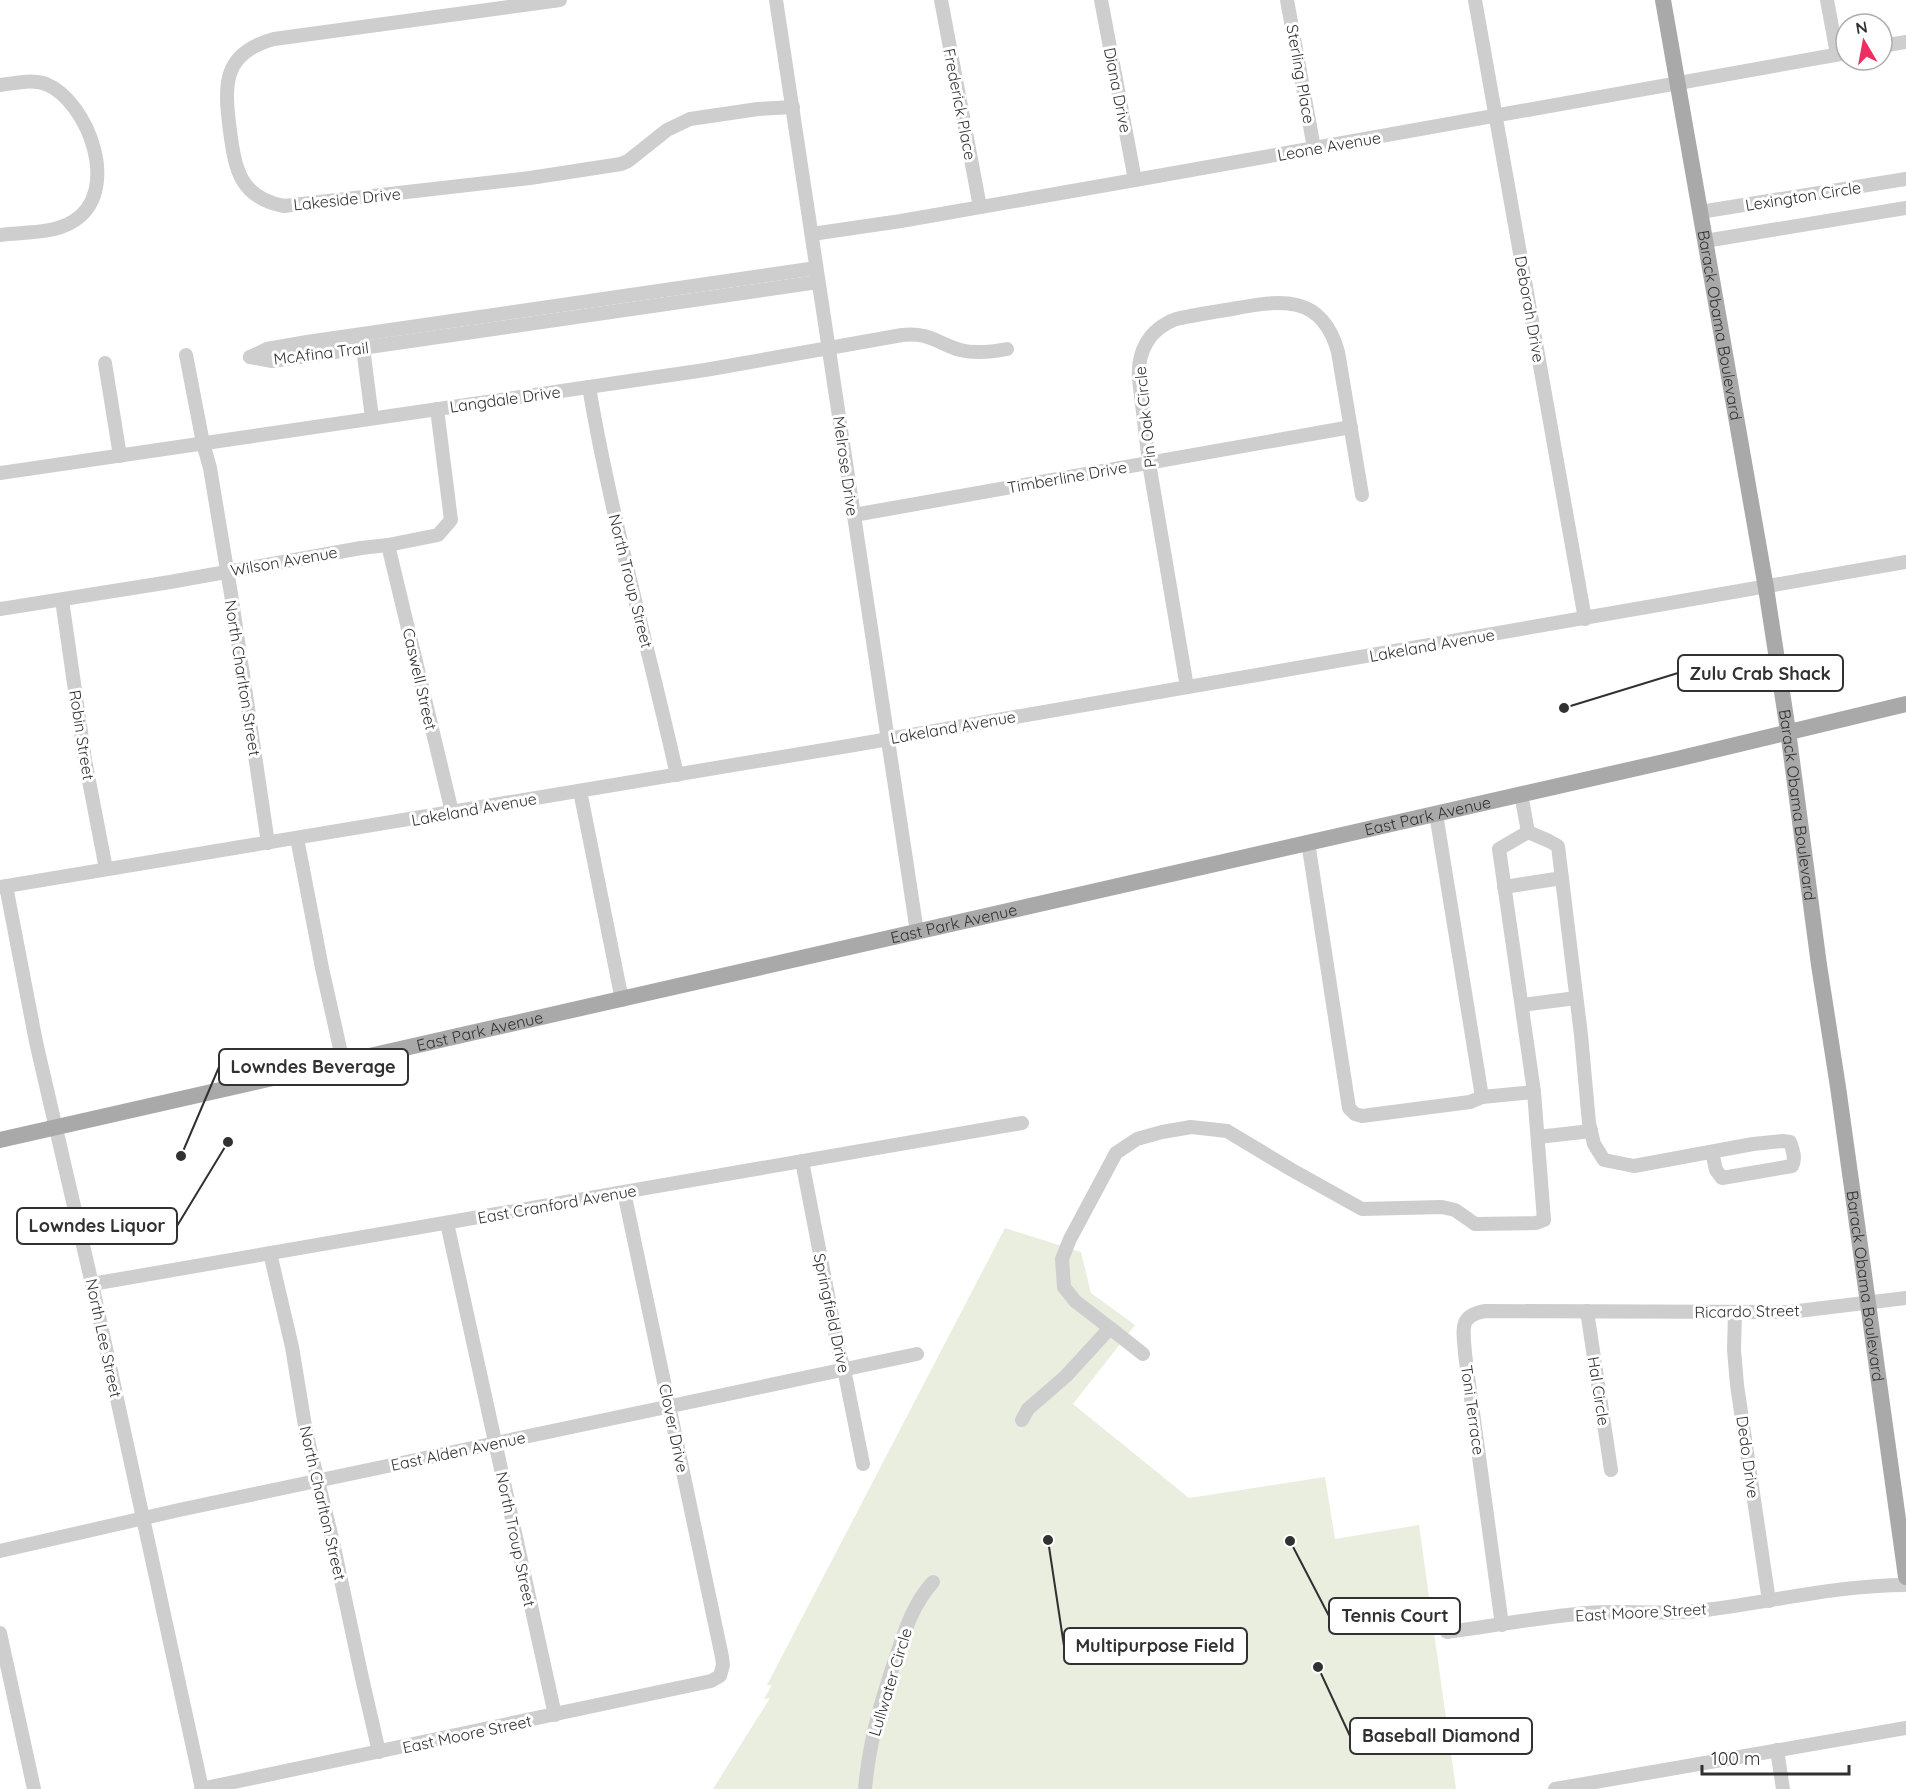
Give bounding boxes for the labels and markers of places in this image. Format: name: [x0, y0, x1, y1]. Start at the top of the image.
callout: Zulu Crab Shack: [1678, 655, 1843, 691]
callout: Lowndes Beverage: [219, 1049, 408, 1085]
callout: Lowndes Liquor: [17, 1208, 177, 1244]
callout: Tennis Court: [1329, 1598, 1460, 1634]
callout: Multipurpose Field: [1064, 1628, 1247, 1664]
callout: Baseball Diamond: [1350, 1718, 1532, 1754]

